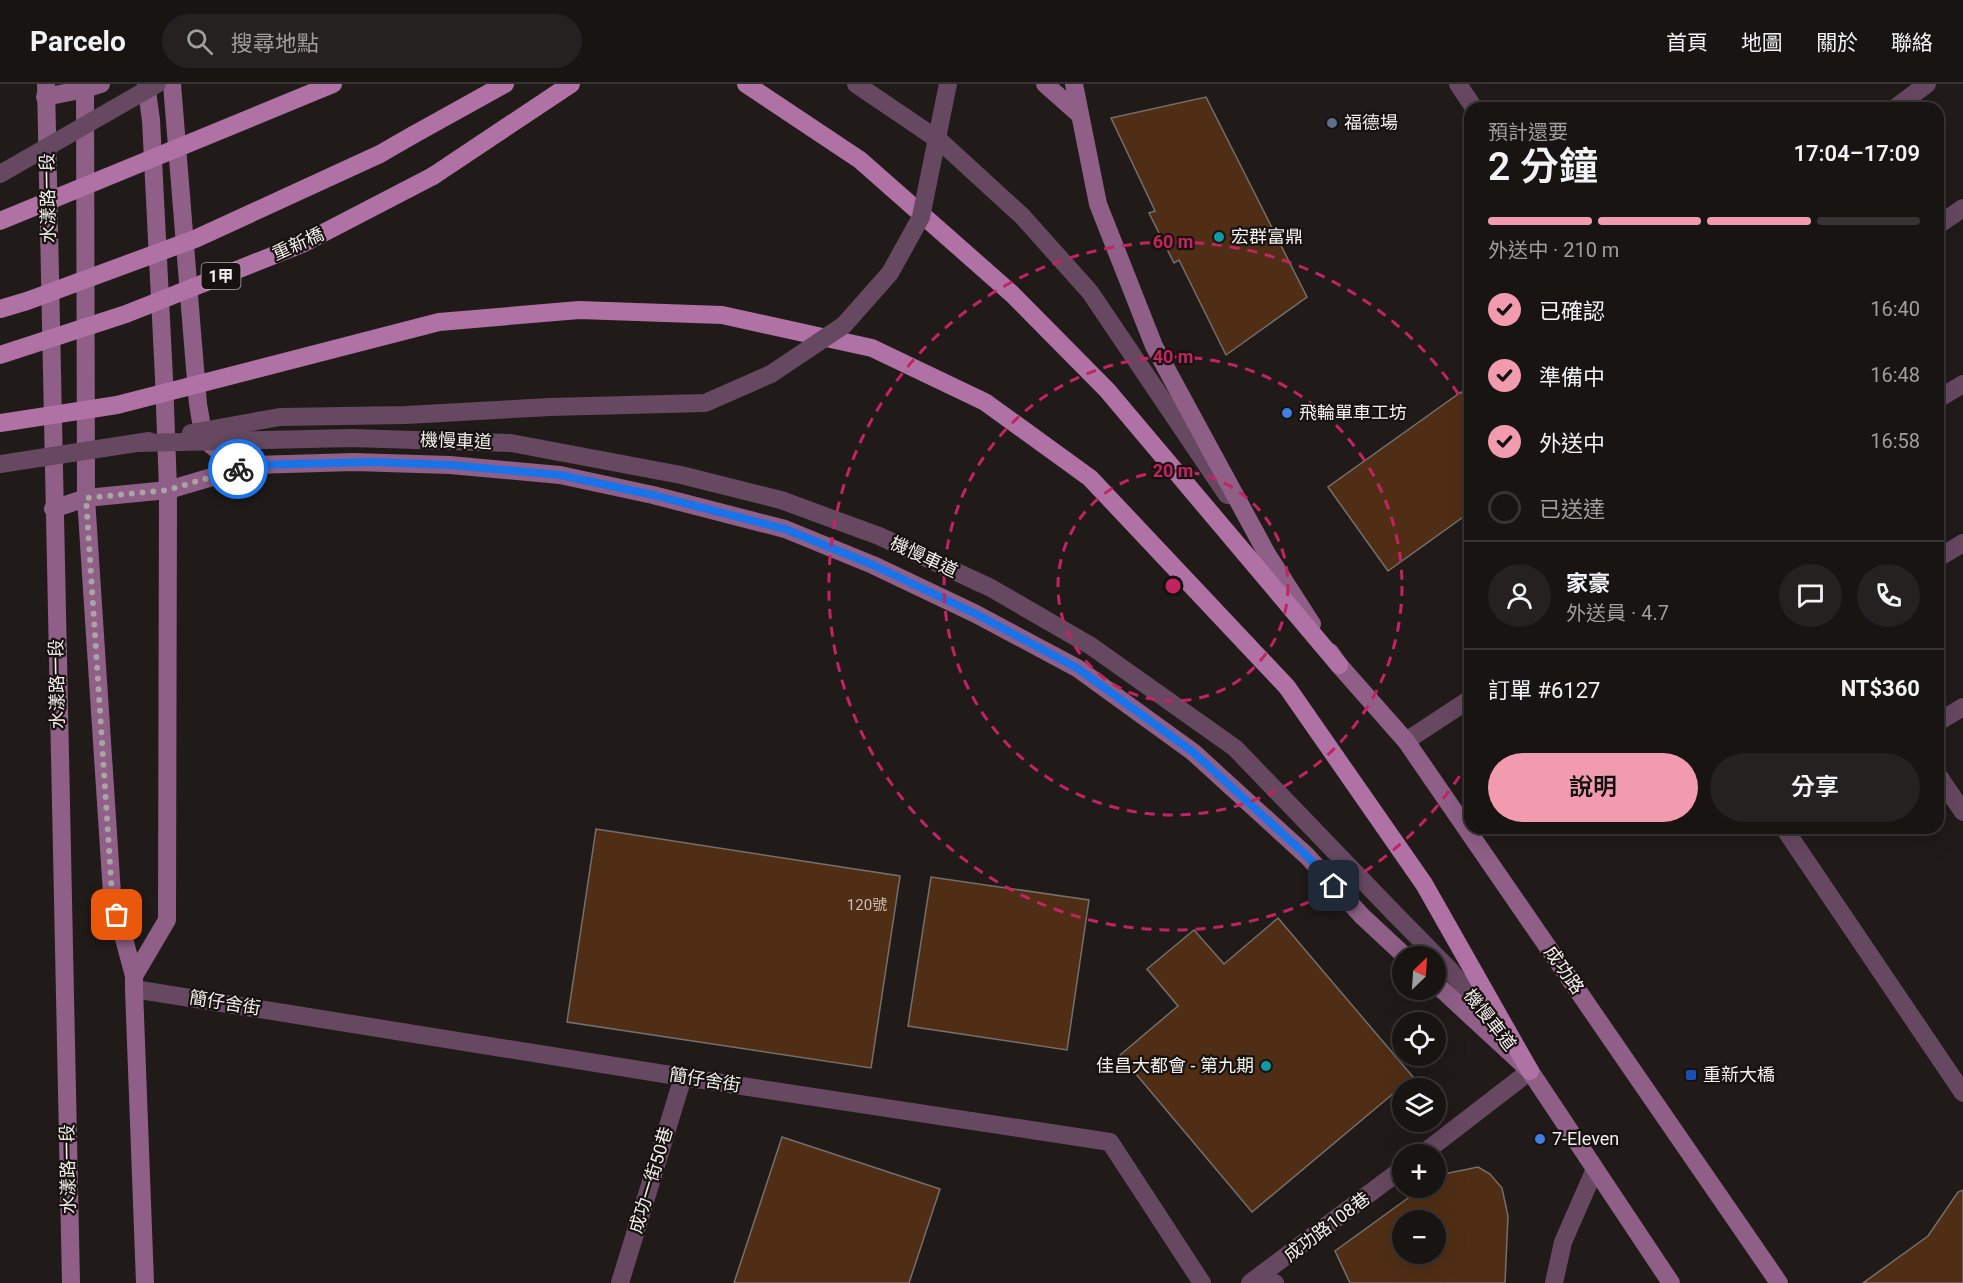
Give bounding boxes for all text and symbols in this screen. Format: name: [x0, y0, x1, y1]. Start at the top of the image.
search box: [162, 14, 582, 68]
text: Parcelo: [30, 25, 126, 58]
icon: search: [183, 25, 216, 58]
text: 搜尋地點: [231, 31, 319, 56]
text: 首頁: [1666, 31, 1708, 55]
text: 地圖: [1741, 31, 1783, 55]
text: 關於: [1816, 31, 1858, 55]
text: 聯絡: [1891, 31, 1933, 55]
place label: 福德場: [1344, 112, 1398, 133]
marker: 福德場: [1325, 116, 1339, 130]
text: 預計還要: [1488, 120, 1568, 144]
text: 17:04–17:09: [1793, 141, 1920, 166]
text: 2 分鐘: [1488, 144, 1598, 190]
street label: 水漾路一段: [36, 153, 59, 243]
street label: 重新橋: [269, 223, 327, 264]
place label: 宏群富鼎: [1231, 226, 1303, 247]
marker: 宏群富鼎: [1212, 230, 1226, 244]
text: 60 m: [1153, 231, 1193, 252]
text: 外送中 · 210 m: [1488, 238, 1619, 262]
road number: 1甲: [202, 263, 240, 289]
icon: check: [1488, 293, 1521, 326]
text: 16:40: [1870, 297, 1920, 321]
text: 已確認: [1539, 299, 1605, 324]
text: 40 m: [1153, 346, 1193, 367]
icon: check: [1488, 359, 1521, 392]
text: 16:48: [1870, 363, 1920, 387]
text: 準備中: [1539, 365, 1605, 390]
place label: 飛輪單車工坊: [1299, 402, 1407, 423]
marker: 飛輪單車工坊: [1280, 406, 1294, 420]
icon: check: [1488, 425, 1521, 458]
street label: 機慢車道: [420, 429, 492, 452]
text: 16:58: [1870, 429, 1920, 453]
text: 外送中: [1539, 431, 1605, 456]
courier: [208, 439, 268, 499]
icon: bike: [222, 453, 255, 486]
text: 20 m: [1153, 460, 1193, 481]
text: 已送達: [1539, 497, 1605, 522]
street label: 機慢車道: [887, 532, 961, 581]
button: person: [1488, 564, 1551, 627]
button: chat: [1779, 564, 1842, 627]
button: phone: [1857, 564, 1920, 627]
text: 家豪: [1566, 571, 1610, 596]
centre of rings: [1163, 576, 1183, 596]
text: 外送員 · 4.7: [1566, 601, 1669, 625]
street label: 水漾路一段: [45, 639, 68, 729]
text: NT$360: [1841, 676, 1920, 701]
text: 訂單 #6127: [1488, 678, 1600, 703]
button: 說明: [1488, 753, 1698, 822]
button: 分享: [1710, 753, 1920, 822]
pin: [1308, 860, 1359, 911]
icon: home: [1317, 869, 1350, 902]
pin: [91, 889, 142, 940]
house number: 120號: [847, 896, 887, 914]
icon: bag: [100, 898, 133, 931]
street label: 成功路: [1540, 942, 1588, 998]
north arrow: [1392, 946, 1446, 1000]
map controls: [1392, 946, 1446, 1264]
street label: 機慢車道: [1460, 985, 1521, 1055]
street label: 簡仔舍街: [188, 987, 262, 1019]
button: locate: [1392, 1012, 1446, 1066]
place label: 佳昌大都會 - 第九期: [1096, 1055, 1254, 1076]
marker: 佳昌大都會 - 第九期: [1259, 1059, 1273, 1073]
street label: 簡仔舍街: [668, 1064, 742, 1096]
place label: 重新大橋: [1703, 1064, 1775, 1085]
marker: 重新大橋: [1684, 1068, 1698, 1082]
button: layers: [1392, 1078, 1446, 1132]
street label: 水漾路一段: [56, 1124, 79, 1214]
street label: 成功一街50巷: [624, 1124, 677, 1236]
place label: 7-Eleven: [1552, 1128, 1619, 1149]
marker: 7-Eleven: [1533, 1132, 1547, 1146]
button: +: [1392, 1144, 1446, 1198]
street label: 成功路108巷: [1280, 1187, 1374, 1266]
button: −: [1392, 1210, 1446, 1264]

